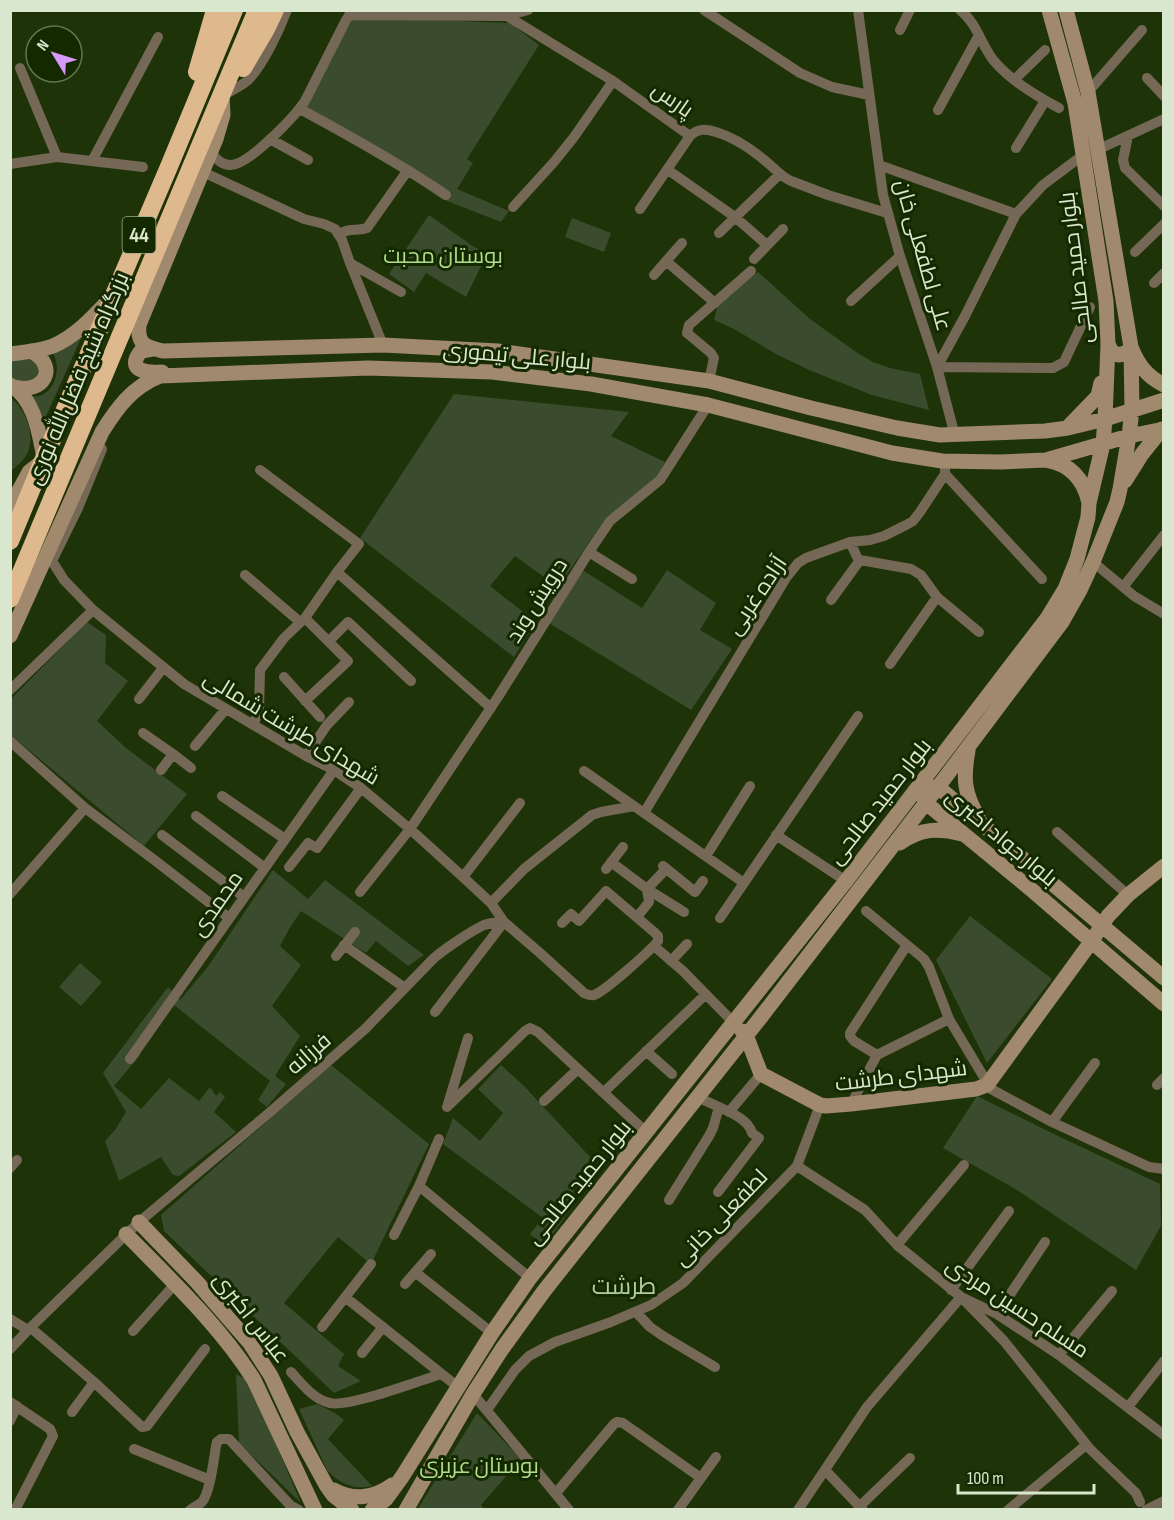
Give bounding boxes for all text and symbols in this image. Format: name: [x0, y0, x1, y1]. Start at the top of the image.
north arrow: [24, 24, 84, 84]
text: N: [33, 36, 53, 55]
street label: پارس: [646, 76, 698, 124]
street label: علی لطفعلی خان: [888, 177, 957, 334]
street label: بلوار حمید صالحی: [1054, 190, 1099, 345]
road number: 44: [122, 217, 156, 253]
park label: بوستان محبت: [383, 243, 503, 270]
street label: بزرگراه شیخ فضل‌الله نوری: [20, 268, 135, 489]
street label: بلوار علی تیموری: [442, 337, 592, 376]
street label: آزاده غربی: [721, 551, 794, 641]
street label: درویش‌ وند: [501, 553, 574, 648]
street label: شهدای طرشت شمالی: [198, 665, 384, 792]
street label: بلوار حمید صالحی: [823, 733, 938, 870]
street label: بلوار جواد اکبری: [940, 783, 1063, 893]
street label: محمدی: [185, 866, 249, 942]
street label: فرزانه: [281, 1027, 337, 1081]
street label: شهدای طرشت: [834, 1055, 969, 1098]
street label: بلوار حمید صالحی: [521, 1115, 638, 1251]
street label: لطفعلی خانی: [668, 1164, 774, 1272]
street label: مسلم حسین مردی: [940, 1252, 1094, 1365]
street label: عباس اکبری: [207, 1267, 295, 1369]
district label: طرشت: [592, 1272, 656, 1301]
park label: بوستان عزیزی: [419, 1453, 539, 1480]
scale bar: [958, 1457, 1094, 1495]
text: 100 m: [967, 1468, 1004, 1489]

